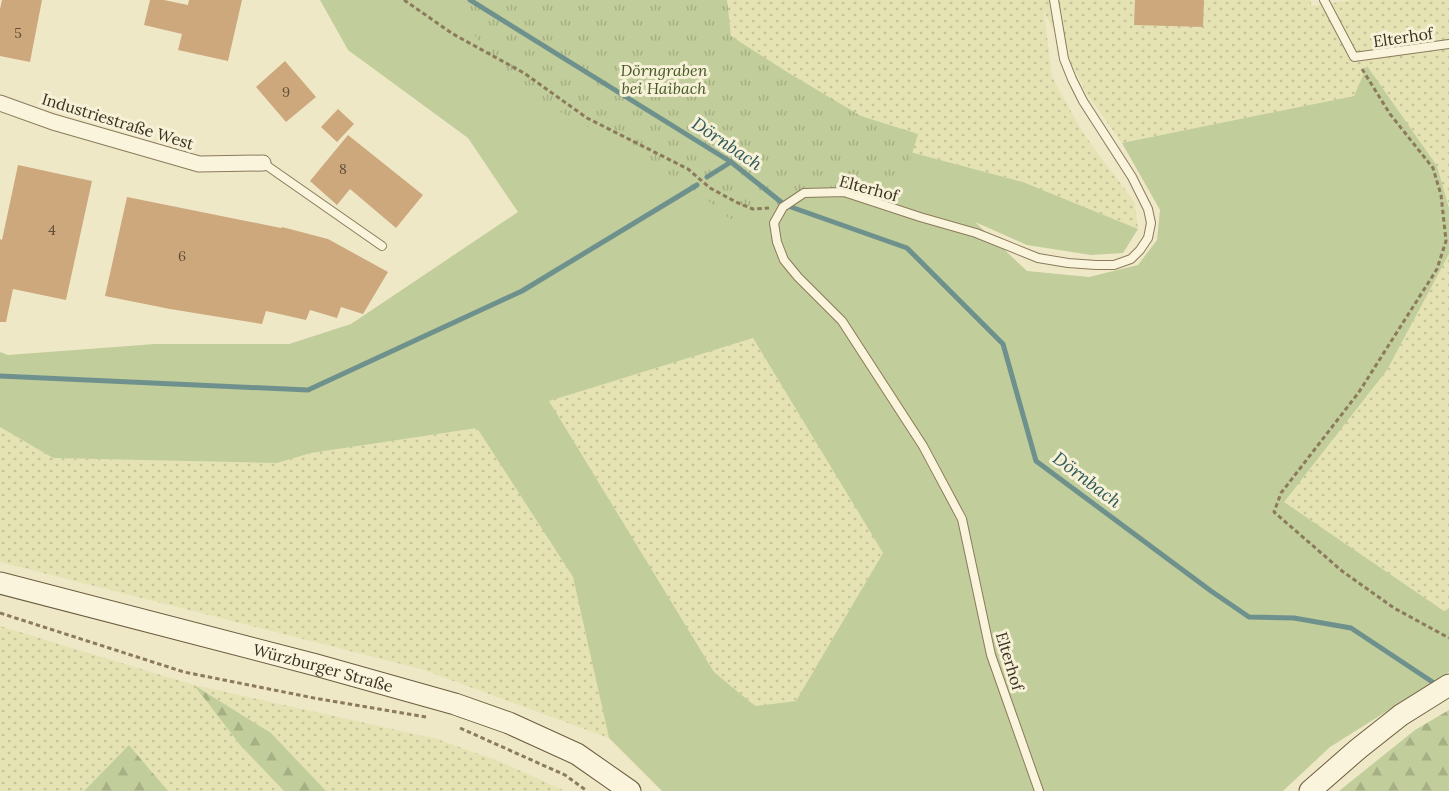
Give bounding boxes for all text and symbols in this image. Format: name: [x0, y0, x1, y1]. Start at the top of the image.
street label: Elterhof: [1372, 23, 1436, 51]
house number: 5: [14, 24, 22, 42]
park label: Dörngraben bei Haibach: [621, 60, 708, 98]
house number: 9: [282, 83, 290, 101]
street label: Industriestraße West: [40, 88, 197, 154]
water label: Dörnbach: [688, 112, 767, 176]
house number: 8: [339, 160, 347, 178]
street label: Elterhof: [837, 171, 902, 206]
house number: 4: [48, 221, 56, 239]
house number: 6: [178, 247, 186, 265]
water label: Dörnbach: [1049, 446, 1127, 513]
street label: Elterhof: [992, 629, 1029, 694]
street label: Würzburger Straße: [251, 639, 396, 696]

